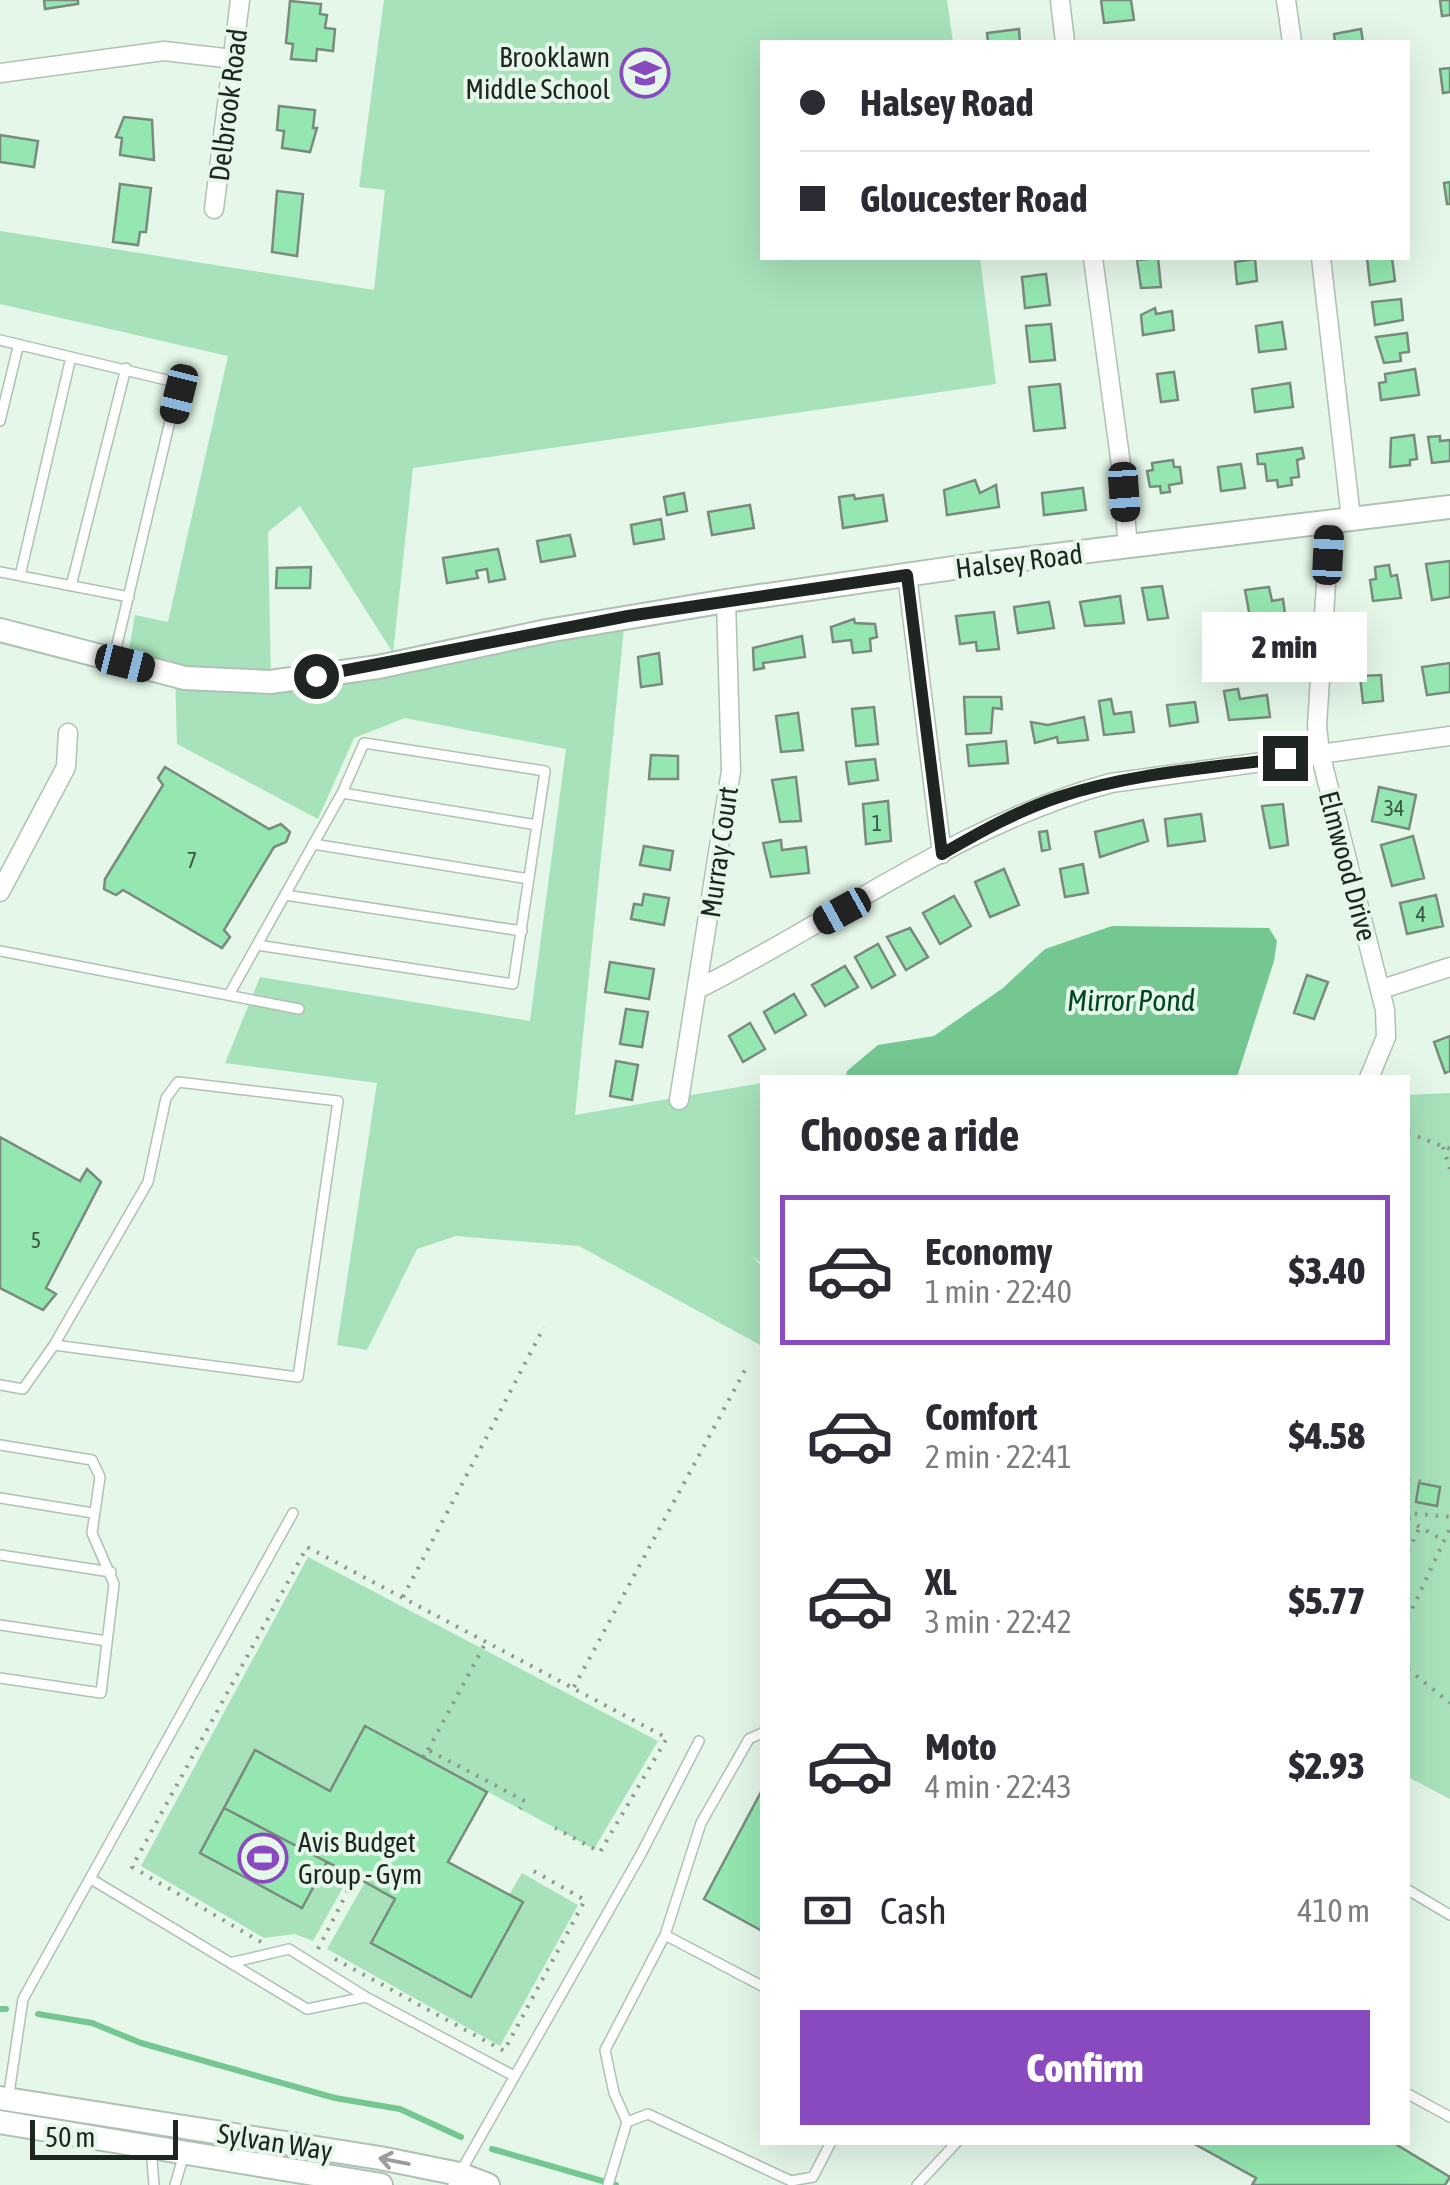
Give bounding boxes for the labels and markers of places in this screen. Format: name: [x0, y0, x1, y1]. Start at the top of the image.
place label: Brooklawn Middle School: [465, 41, 611, 105]
school or university icon: Brooklawn Middle School: [619, 47, 671, 99]
place label: Avis Budget Group - Gym: [298, 1826, 422, 1890]
sports icon: Avis Budget Group - Gym: [237, 1832, 289, 1884]

